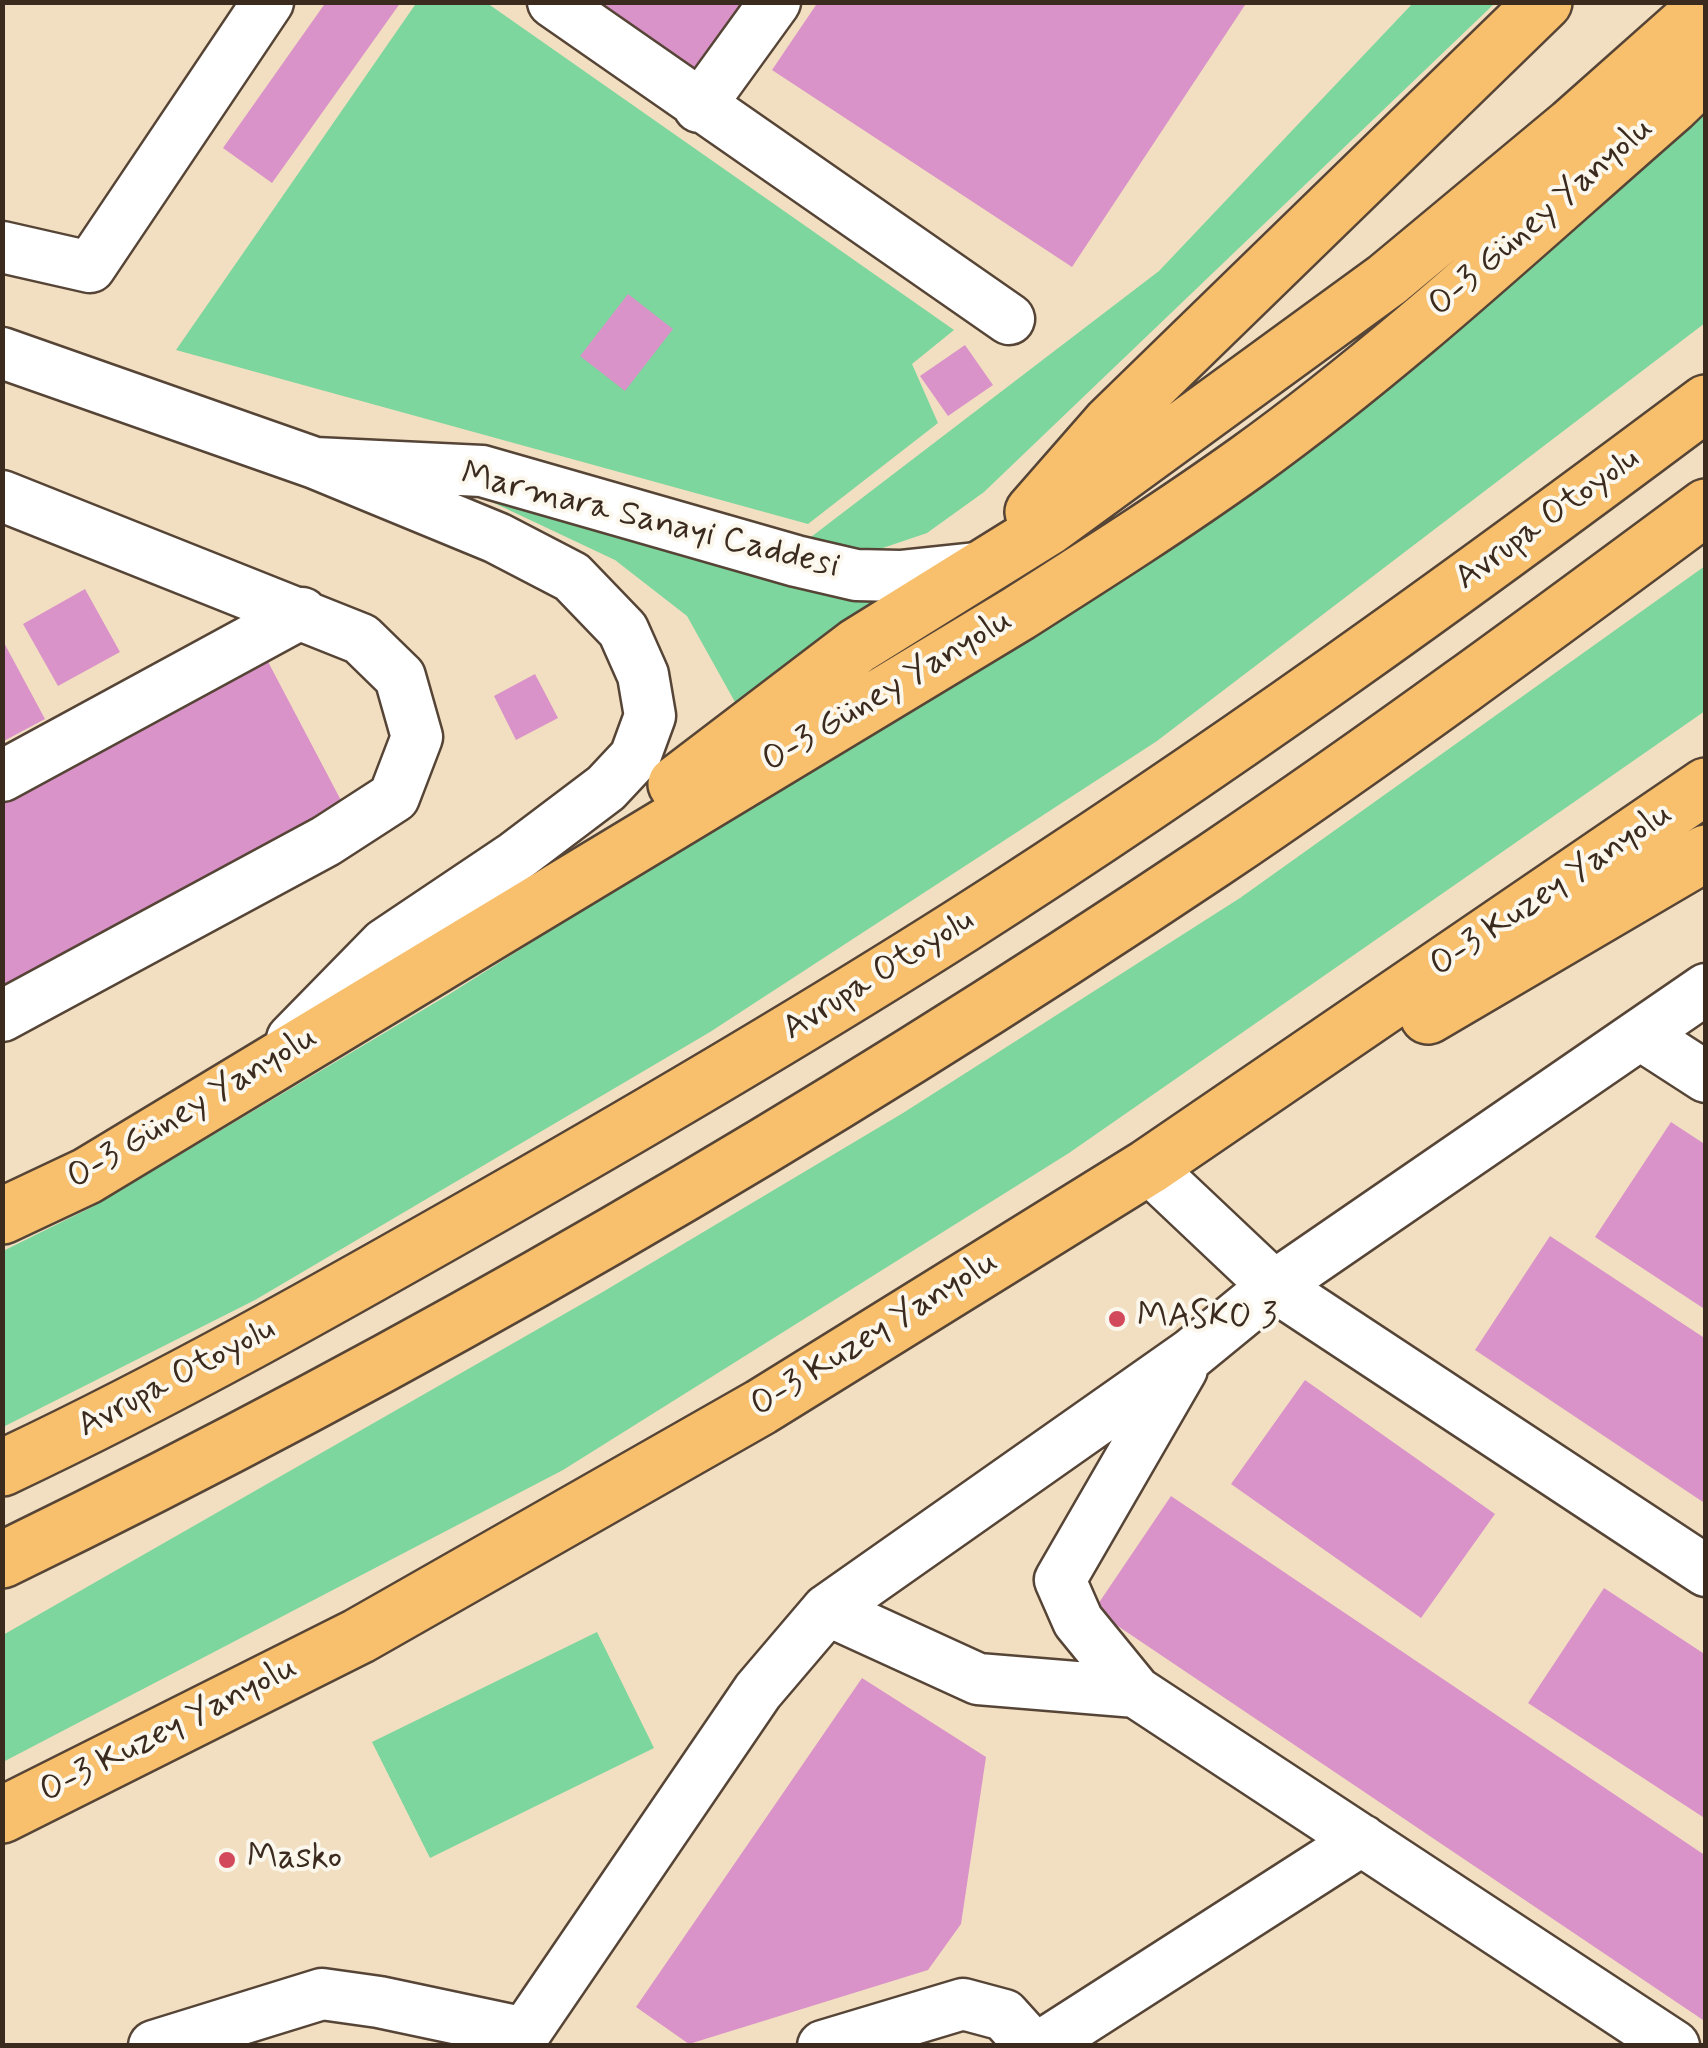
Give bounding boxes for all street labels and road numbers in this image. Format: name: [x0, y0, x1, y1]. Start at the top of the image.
street label: O-3 Güney Yanyolu: [1421, 109, 1663, 327]
street label: Avrupa Otoyolu: [1448, 439, 1648, 601]
street label: Marmara Sanayi Caddesi: [457, 455, 843, 589]
street label: O-3 Güney Yanyolu: [755, 601, 1021, 783]
street label: O-3 Kuzey Yanyolu: [1423, 794, 1681, 988]
street label: Avrupa Otoyolu: [776, 901, 982, 1051]
street label: O-3 Güney Yanyolu: [60, 1018, 326, 1200]
street label: O-3 Kuzey Yanyolu: [744, 1242, 1006, 1428]
street label: Avrupa Otoyolu: [71, 1309, 283, 1449]
street label: O-3 Kuzey Yanyolu: [33, 1648, 305, 1814]

